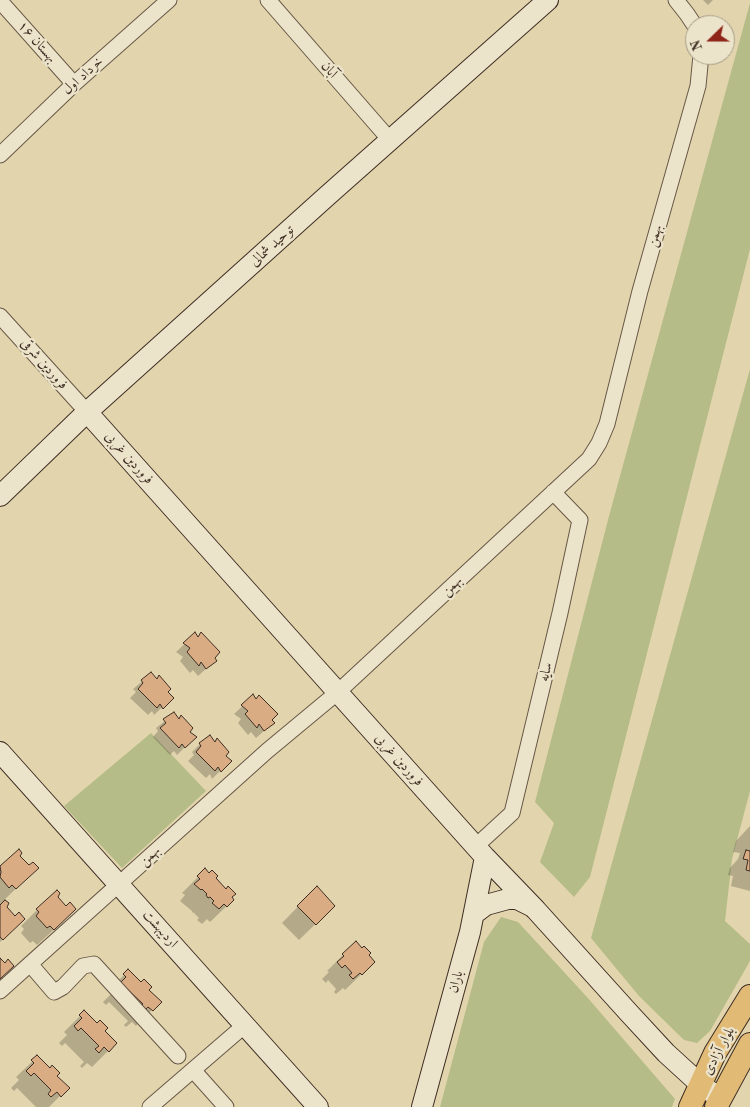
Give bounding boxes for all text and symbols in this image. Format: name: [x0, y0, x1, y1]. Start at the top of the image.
north arrow: [685, 15, 735, 65]
street label: بهستان ۱۶: [14, 18, 60, 66]
text: N: [689, 38, 706, 53]
street label: خرداد اول: [59, 53, 107, 99]
street label: آبان: [317, 58, 341, 82]
street label: توحید شمالی: [246, 222, 298, 270]
street label: بهمن: [644, 223, 666, 249]
street label: فروردین شرقی: [17, 335, 71, 393]
street label: فروردین غربی: [101, 428, 157, 488]
street label: بهمن: [438, 572, 466, 600]
street label: سایه: [536, 661, 556, 683]
street label: فروردین غربی: [371, 730, 427, 790]
street label: بهمن: [136, 842, 164, 870]
street label: اردیبهشت: [139, 907, 181, 951]
street label: باران: [445, 969, 467, 995]
street label: بلوار آزادی: [699, 1024, 739, 1078]

